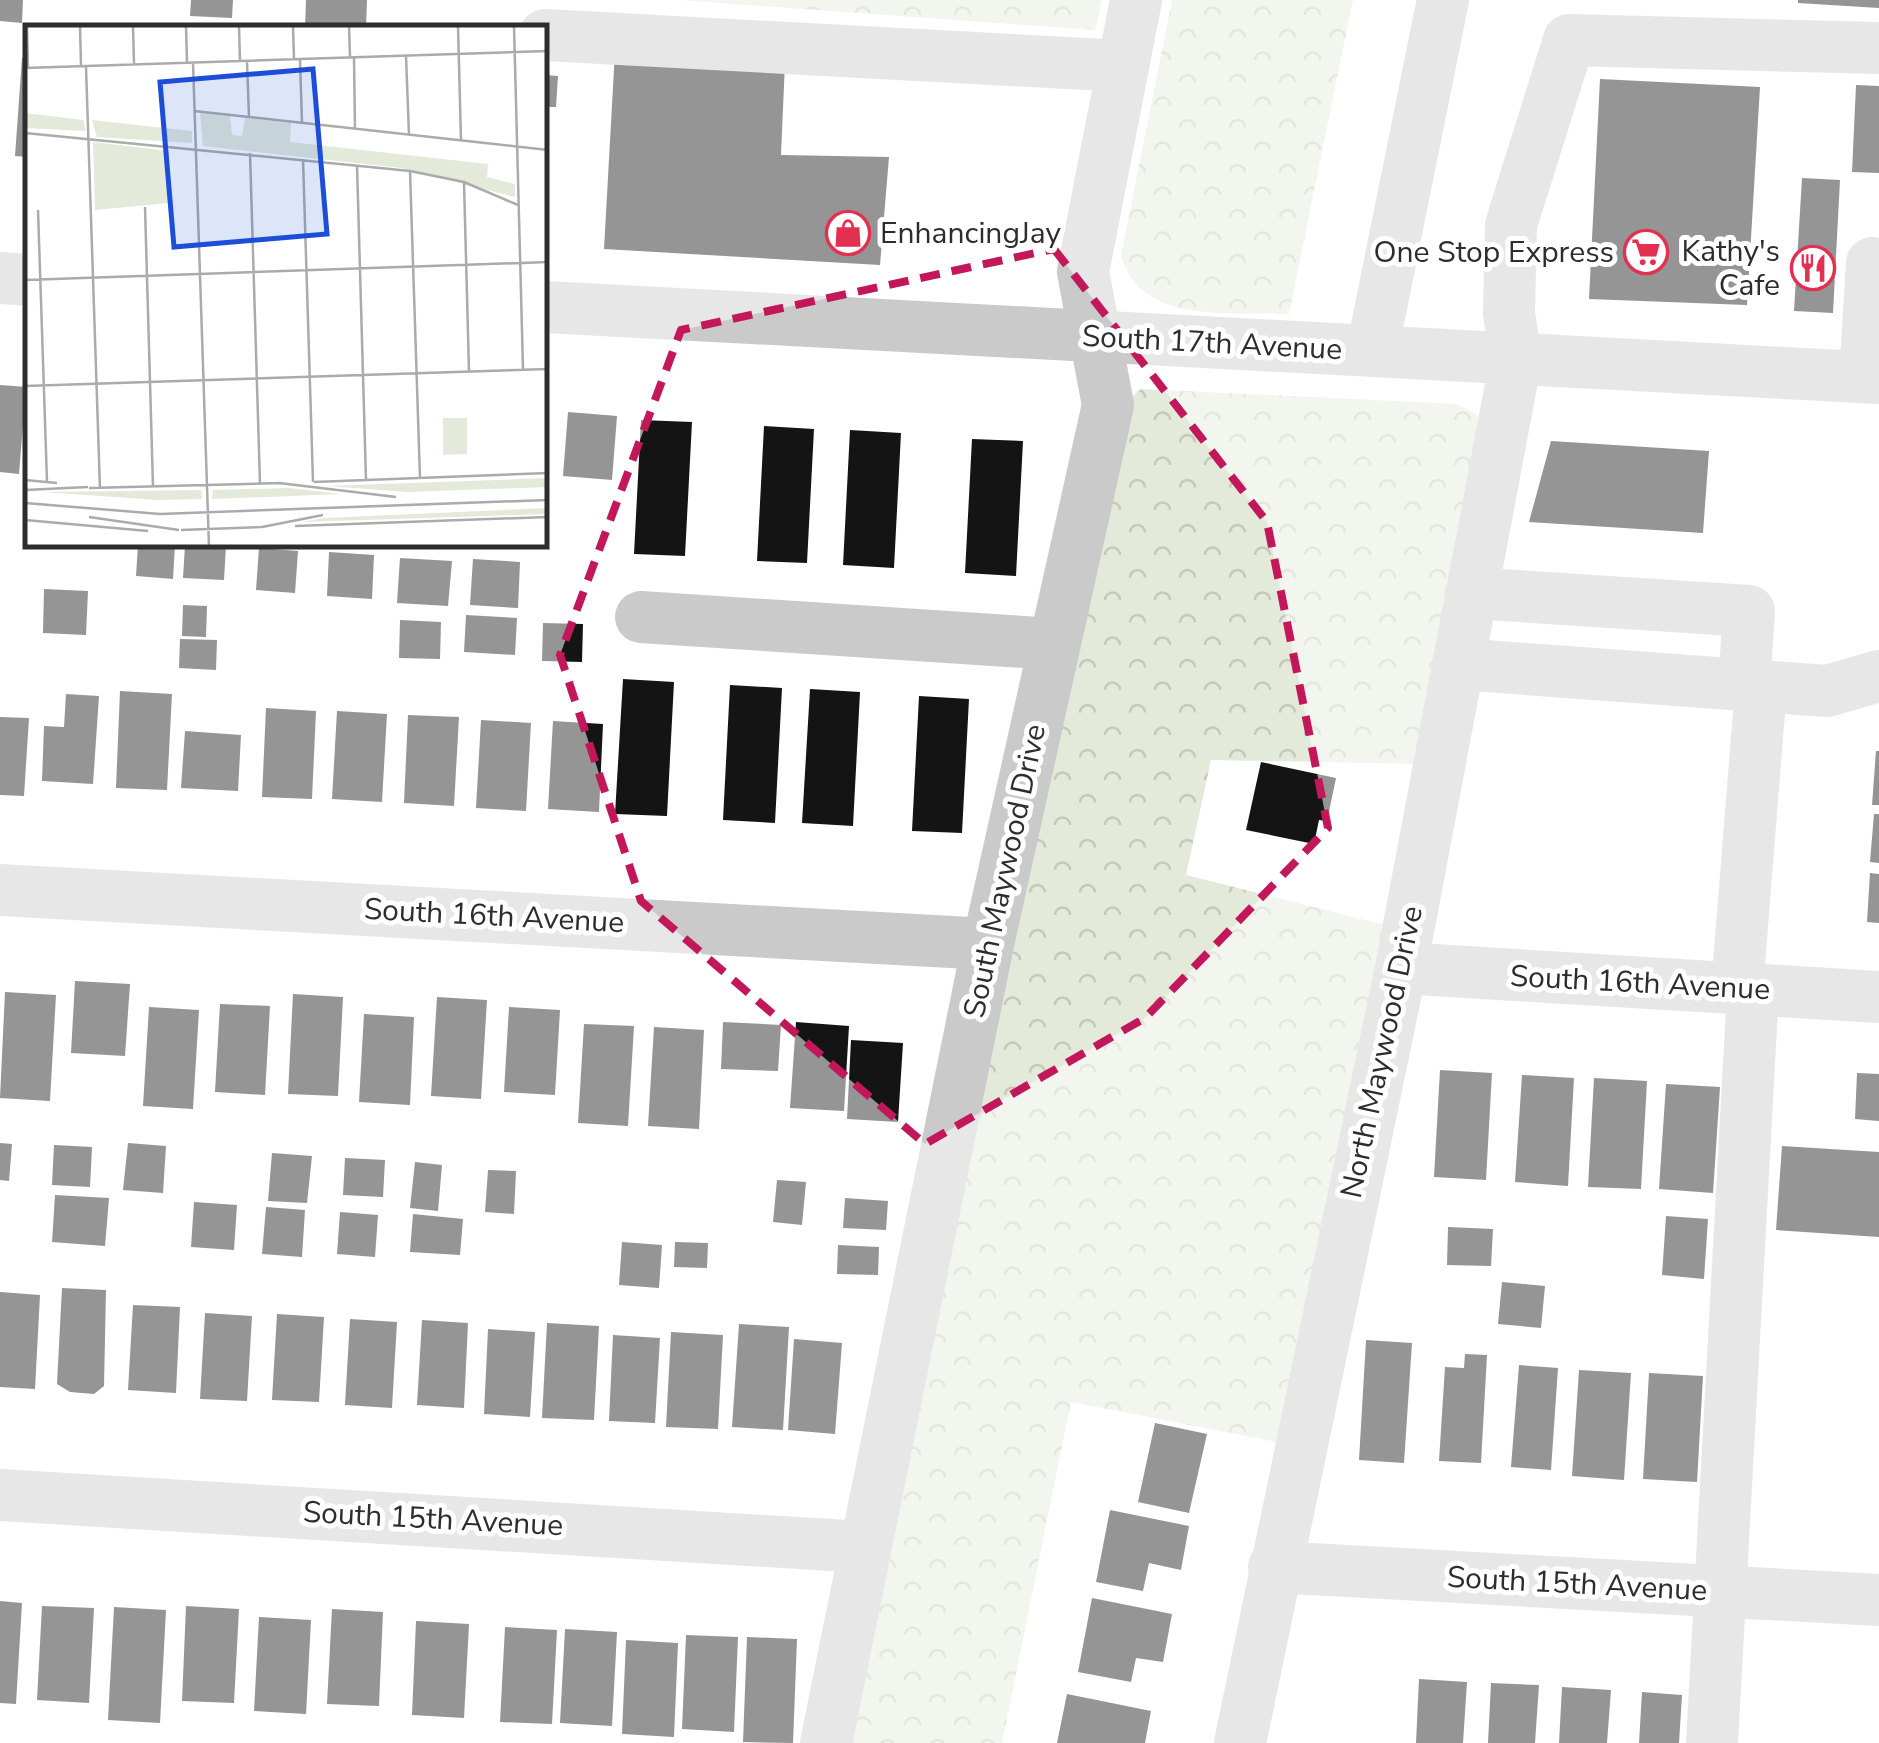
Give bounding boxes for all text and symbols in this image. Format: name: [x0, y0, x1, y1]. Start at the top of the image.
inset map: [25, 25, 548, 548]
shop icon: EnhancingJay: [825, 210, 871, 256]
place label: EnhancingJay: [880, 213, 1061, 254]
supermarket icon: One Stop Express: [1623, 229, 1669, 275]
place label: Kathy's Cafe: [1681, 231, 1780, 306]
place label: One Stop Express: [1374, 232, 1614, 273]
restaurant icon: Kathy's Cafe: [1790, 245, 1836, 291]
street label: South 17th Avenue: [1081, 316, 1343, 370]
street label: South Maywood Drive: [954, 720, 1056, 1022]
street label: South 16th Avenue: [363, 889, 625, 943]
street label: North Maywood Drive: [1331, 902, 1433, 1202]
street label: South 16th Avenue: [1509, 956, 1771, 1010]
street label: South 15th Avenue: [302, 1492, 564, 1546]
street label: South 15th Avenue: [1446, 1557, 1708, 1611]

